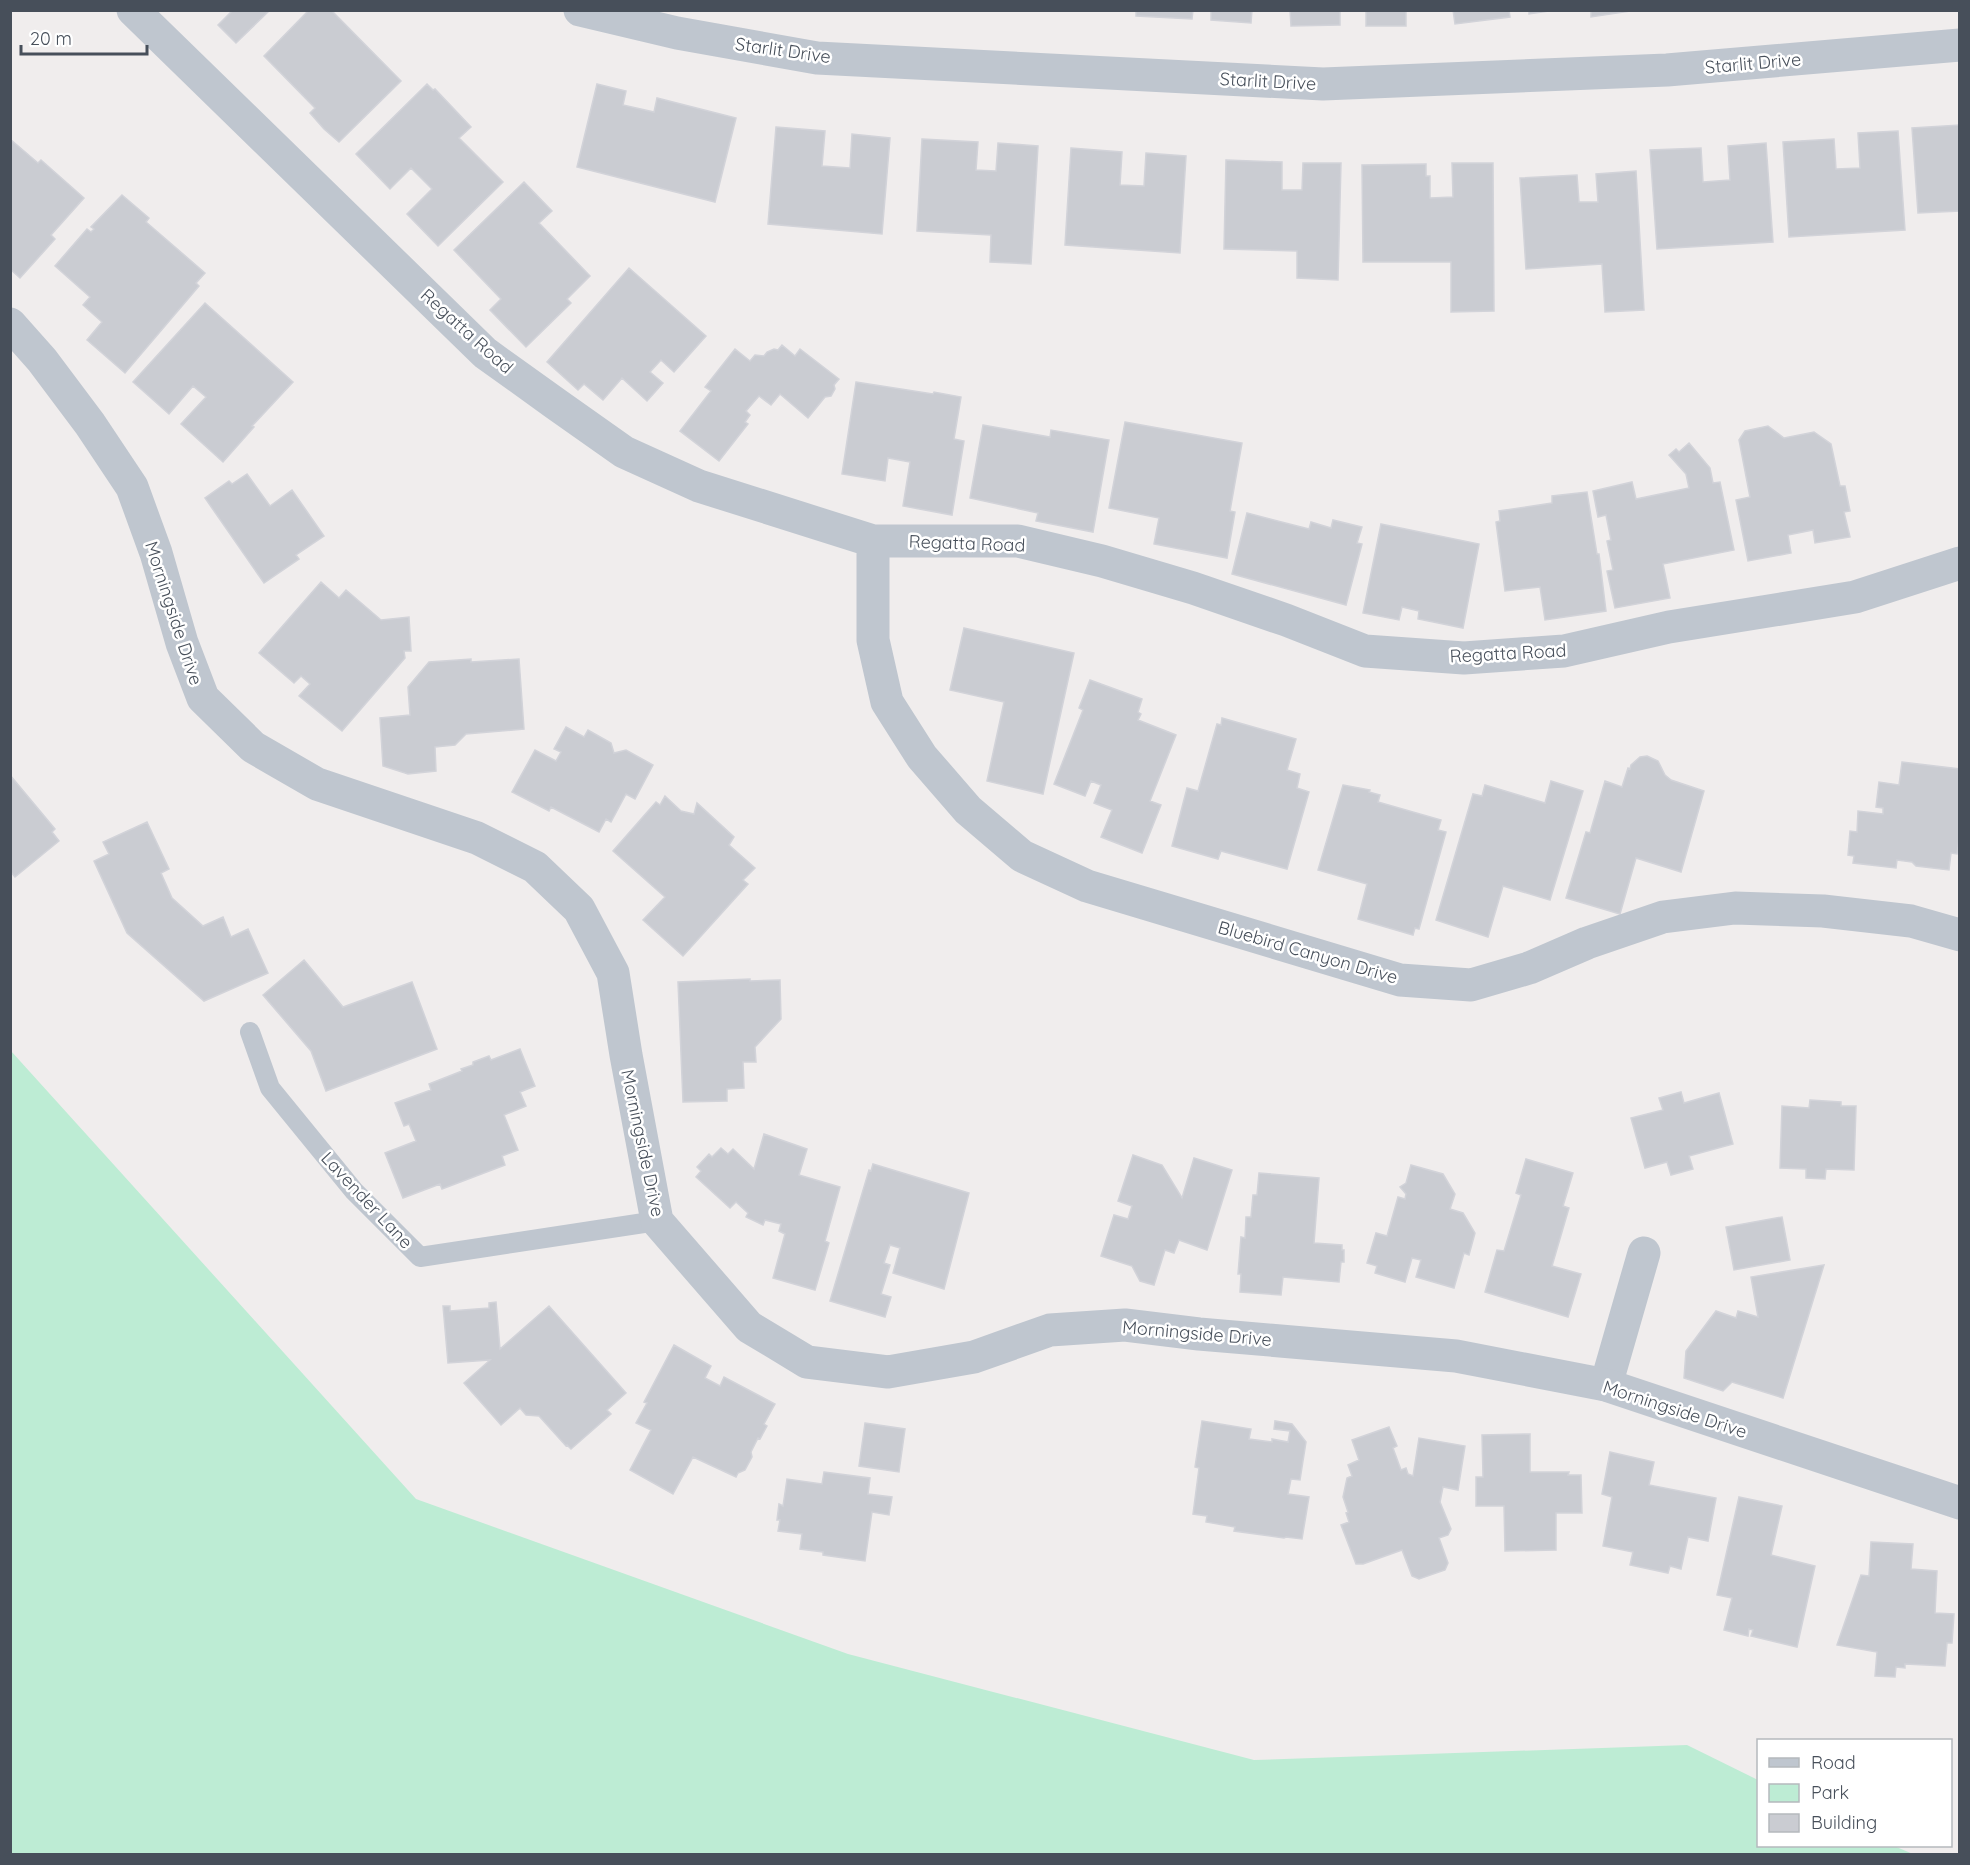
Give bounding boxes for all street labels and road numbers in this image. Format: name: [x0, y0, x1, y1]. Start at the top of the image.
street label: Starlit Drive: [734, 32, 832, 68]
street label: Starlit Drive: [1704, 47, 1802, 79]
street label: Starlit Drive: [1219, 67, 1317, 95]
street label: Regatta Road: [416, 283, 518, 379]
street label: Regatta Road: [908, 529, 1026, 557]
street label: Morningside Drive: [140, 538, 208, 688]
street label: Regatta Road: [1449, 638, 1567, 668]
street label: Bluebird Canyon Drive: [1215, 915, 1401, 989]
street label: Morningside Drive: [616, 1067, 670, 1219]
street label: Lavender Lane: [316, 1147, 418, 1253]
street label: Morningside Drive: [1121, 1315, 1273, 1351]
street label: Morningside Drive: [1600, 1375, 1750, 1443]

